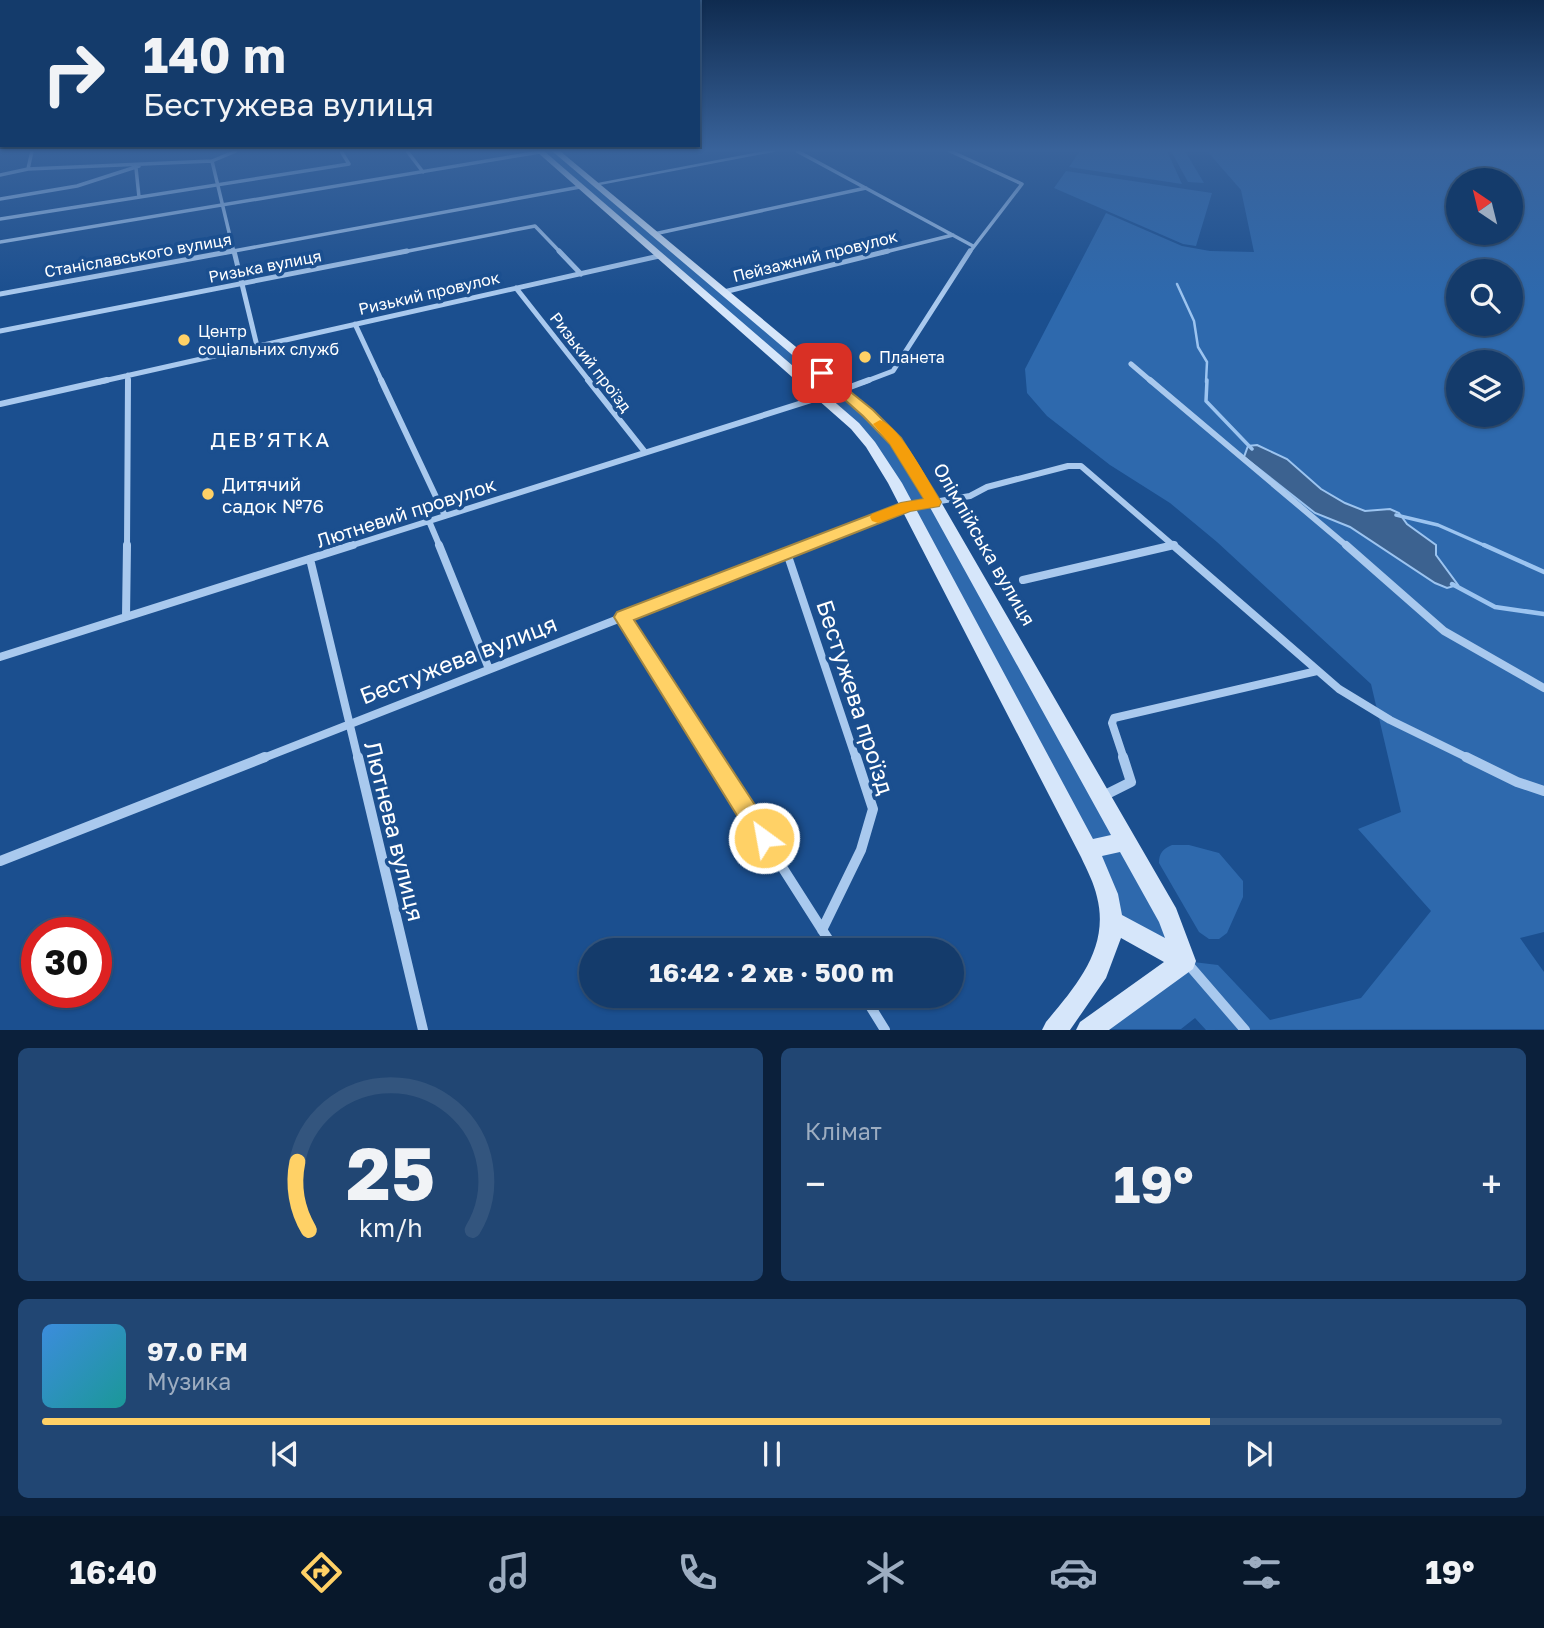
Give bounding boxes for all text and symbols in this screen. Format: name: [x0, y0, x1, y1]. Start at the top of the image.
text: 140 m: [143, 25, 286, 84]
icon: right: [28, 28, 119, 119]
text: Бестужева вулиця: [143, 85, 434, 123]
north arrow: [1446, 168, 1522, 245]
map controls: [1446, 168, 1523, 427]
street label: Пейзажний провулок: [731, 226, 899, 286]
street label: Станіславського вулиця: [43, 229, 233, 281]
street label: Ризька вулиця: [207, 245, 323, 287]
button: search: [1446, 259, 1523, 336]
street label: Ризький провулок: [356, 267, 502, 319]
street label: Ризький проїзд: [546, 308, 636, 416]
place label: Центр соціальних служб: [198, 321, 339, 359]
marker: Центр соціальних служб: [176, 332, 192, 348]
pin: [792, 343, 852, 403]
place label: Планета: [879, 347, 945, 367]
marker: Планета: [857, 349, 873, 365]
button: layers: [1446, 350, 1523, 427]
icon: arrive: [803, 354, 841, 392]
district label: ДЕВ’ЯТКА: [211, 426, 331, 452]
street label: Олімпійська вулиця: [929, 459, 1041, 629]
place label: Дитячий садок №76: [222, 472, 324, 517]
street label: Лютневий провулок: [313, 472, 499, 552]
marker: Дитячий садок №76: [200, 486, 216, 502]
street label: Бестужева проїзд: [811, 596, 901, 798]
street label: Бестужева вулиця: [355, 608, 561, 710]
street label: Лютнева вулиця: [359, 738, 431, 924]
position arrow: [727, 801, 801, 875]
speed limit sign: 30: [21, 917, 112, 1008]
text: 16:42 · 2 хв · 500 m: [649, 957, 894, 988]
text: Клімат: [805, 1117, 882, 1145]
text: 25: [346, 1130, 435, 1217]
text: 19°: [1113, 1152, 1194, 1214]
text: −: [805, 1161, 826, 1206]
text: +: [1481, 1161, 1502, 1206]
text: km/h: [359, 1212, 422, 1243]
text: 97.0 FM: [147, 1336, 248, 1367]
text: Музика: [147, 1367, 231, 1395]
icon: previous: [266, 1435, 304, 1473]
icon: pause: [753, 1435, 791, 1473]
icon: next: [1240, 1435, 1278, 1473]
icon: directions: [297, 1548, 346, 1597]
icon: music: [485, 1548, 534, 1597]
icon: phone: [673, 1548, 722, 1597]
icon: climate: [861, 1548, 910, 1597]
icon: car: [1049, 1548, 1098, 1597]
icon: filters: [1237, 1548, 1286, 1597]
text: 16:40: [70, 1553, 157, 1591]
text: 19°: [1425, 1553, 1474, 1591]

